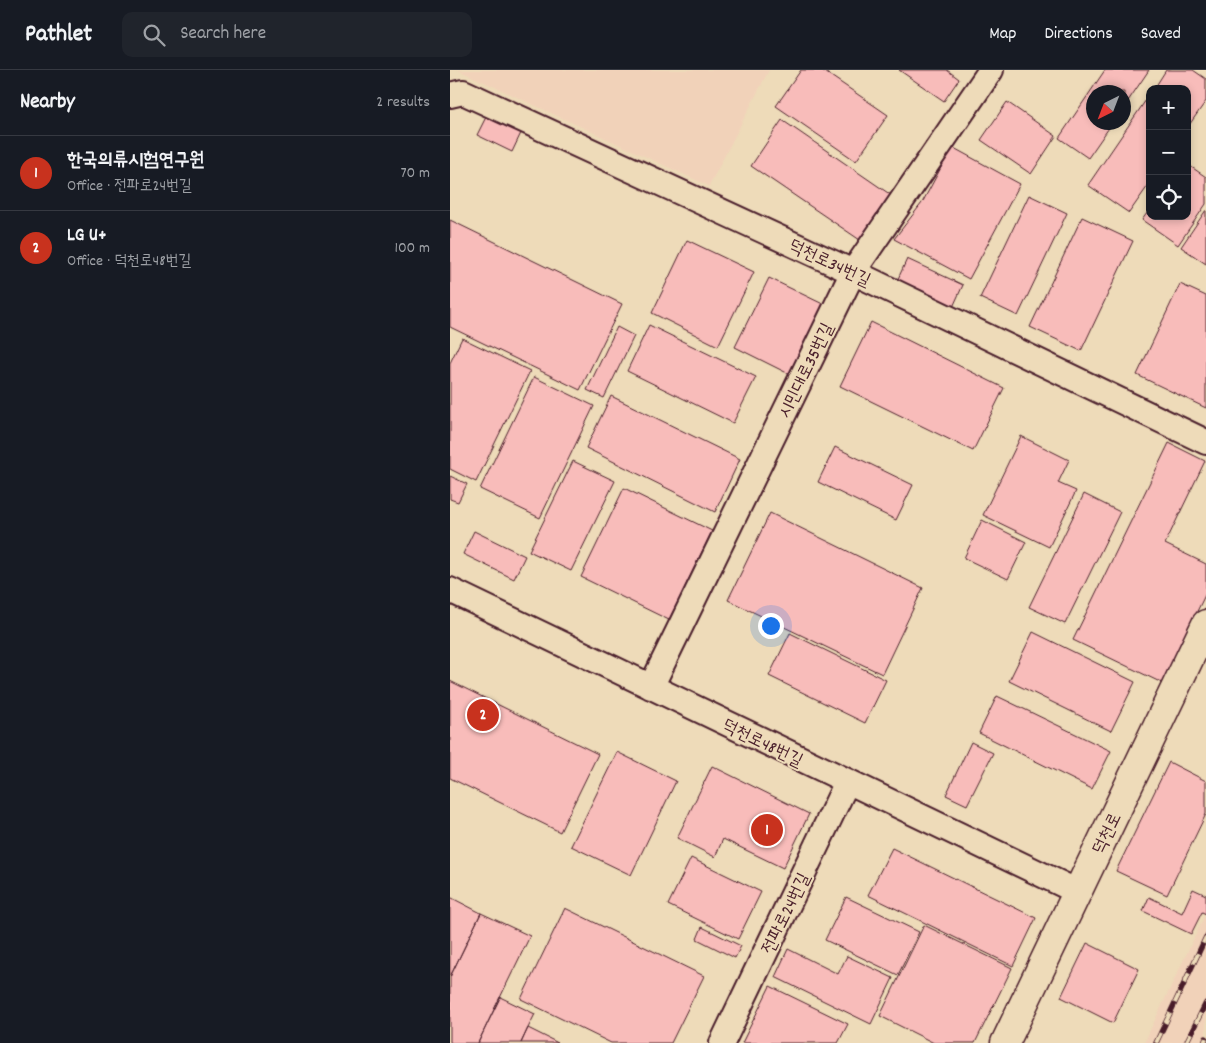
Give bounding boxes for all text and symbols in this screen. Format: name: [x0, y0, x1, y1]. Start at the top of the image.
search box: [122, 12, 472, 57]
text: Pathlet: [25, 18, 92, 52]
icon: search: [140, 21, 168, 49]
text: Search here: [180, 21, 266, 48]
text: Map: [989, 22, 1016, 47]
text: Directions: [1044, 22, 1113, 47]
text: Saved: [1141, 22, 1181, 47]
north arrow: [1086, 85, 1131, 130]
map controls: [1146, 85, 1191, 220]
button: +: [1146, 85, 1191, 130]
text: Nearby: [20, 88, 75, 118]
text: 2 results: [376, 91, 430, 114]
button: −: [1146, 130, 1191, 175]
text: 한국의류시험연구원: [67, 148, 205, 175]
text: 1: [34, 162, 38, 185]
text: 70 m: [400, 162, 430, 185]
text: Office · 전파로24번길: [67, 175, 192, 198]
button: locate: [1146, 175, 1191, 220]
text: LG U+: [67, 223, 106, 250]
street label: 덕천로34번길: [784, 234, 875, 294]
text: 2: [33, 237, 40, 260]
text: 100 m: [394, 237, 430, 260]
text: Office · 덕천로48번길: [67, 250, 191, 273]
street label: 시민대로35번길: [773, 319, 841, 423]
your location: [758, 613, 784, 639]
pin: 2: [467, 696, 499, 734]
street label: 덕천로48번길: [717, 714, 807, 775]
street label: 덕천로: [1087, 809, 1129, 859]
pin: 1: [751, 811, 783, 849]
street label: 전파로24번길: [757, 869, 818, 959]

